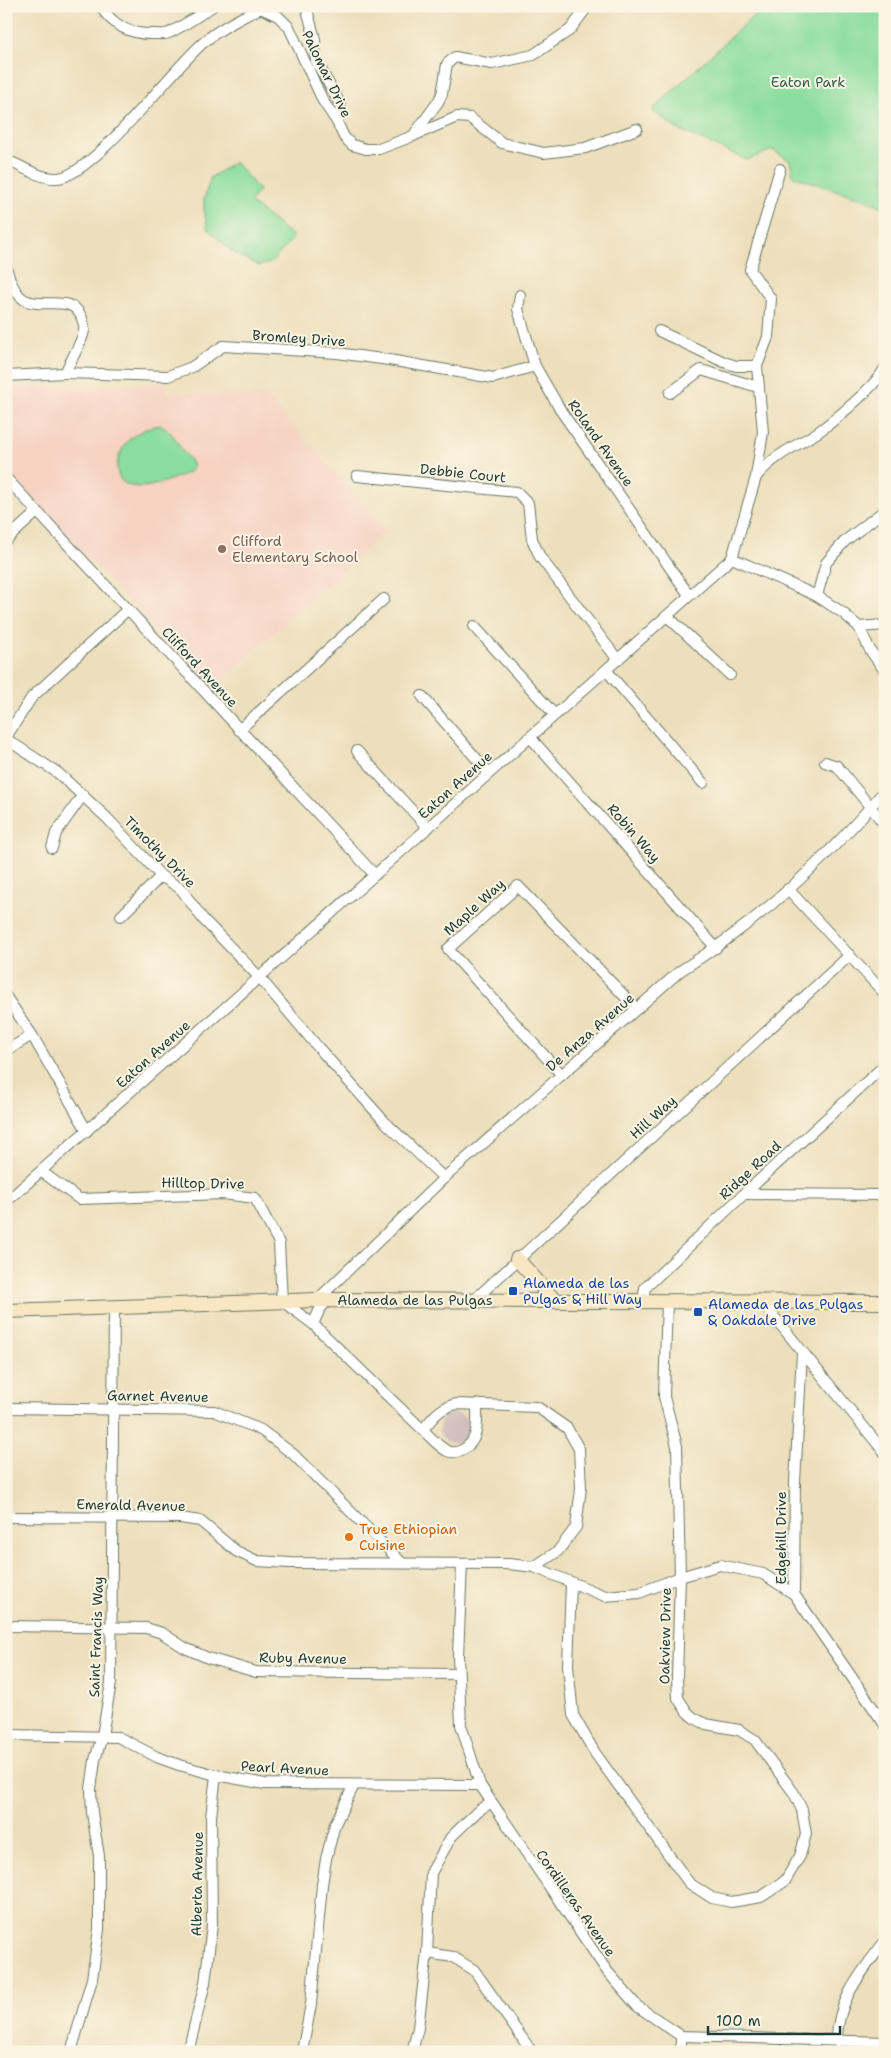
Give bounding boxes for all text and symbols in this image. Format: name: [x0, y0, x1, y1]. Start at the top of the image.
street label: Palomar Drive: [298, 27, 356, 121]
park label: Eaton Park: [771, 73, 845, 91]
street label: Bromley Drive: [252, 326, 346, 350]
street label: Roland Avenue: [564, 396, 638, 490]
street label: Debbie Court: [419, 460, 507, 486]
place label: Clifford Elementary School: [232, 532, 359, 566]
marker: Clifford Elementary School: [216, 543, 228, 555]
street label: Clifford Avenue: [158, 623, 242, 711]
street label: Eaton Avenue: [414, 747, 496, 823]
street label: Robin Way: [603, 800, 665, 866]
street label: Timothy Drive: [120, 812, 200, 892]
street label: Maple Way: [440, 875, 508, 939]
street label: De Anza Avenue: [542, 989, 638, 1075]
street label: Eaton Avenue: [112, 1016, 194, 1092]
street label: Hill Way: [626, 1091, 680, 1143]
street label: Ridge Road: [715, 1137, 785, 1203]
street label: Hilltop Drive: [161, 1173, 245, 1193]
place label: Alameda de las Pulgas & Hill Way: [523, 1274, 642, 1308]
marker: Alameda de las Pulgas & Hill Way: [507, 1285, 519, 1297]
street label: Alameda de las Pulgas: [337, 1291, 493, 1309]
place label: Alameda de las Pulgas & Oakdale Drive: [708, 1295, 863, 1329]
marker: Alameda de las Pulgas & Oakdale Drive: [692, 1306, 704, 1318]
street label: Garnet Avenue: [107, 1386, 209, 1406]
street label: Edgehill Drive: [772, 1491, 790, 1585]
street label: Emerald Avenue: [76, 1495, 186, 1515]
place label: True Ethiopian Cuisine: [359, 1520, 458, 1554]
marker: True Ethiopian Cuisine: [343, 1531, 355, 1543]
street label: Saint Francis Way: [85, 1576, 107, 1698]
street label: Oakview Drive: [655, 1587, 675, 1685]
street label: Ruby Avenue: [259, 1648, 347, 1668]
street label: Pearl Avenue: [240, 1757, 330, 1779]
street label: Alberta Avenue: [187, 1831, 207, 1937]
street label: Cordilleras Avenue: [532, 1846, 620, 1960]
scale bar: [708, 2003, 841, 2035]
text: 100 m: [716, 2011, 761, 2031]

